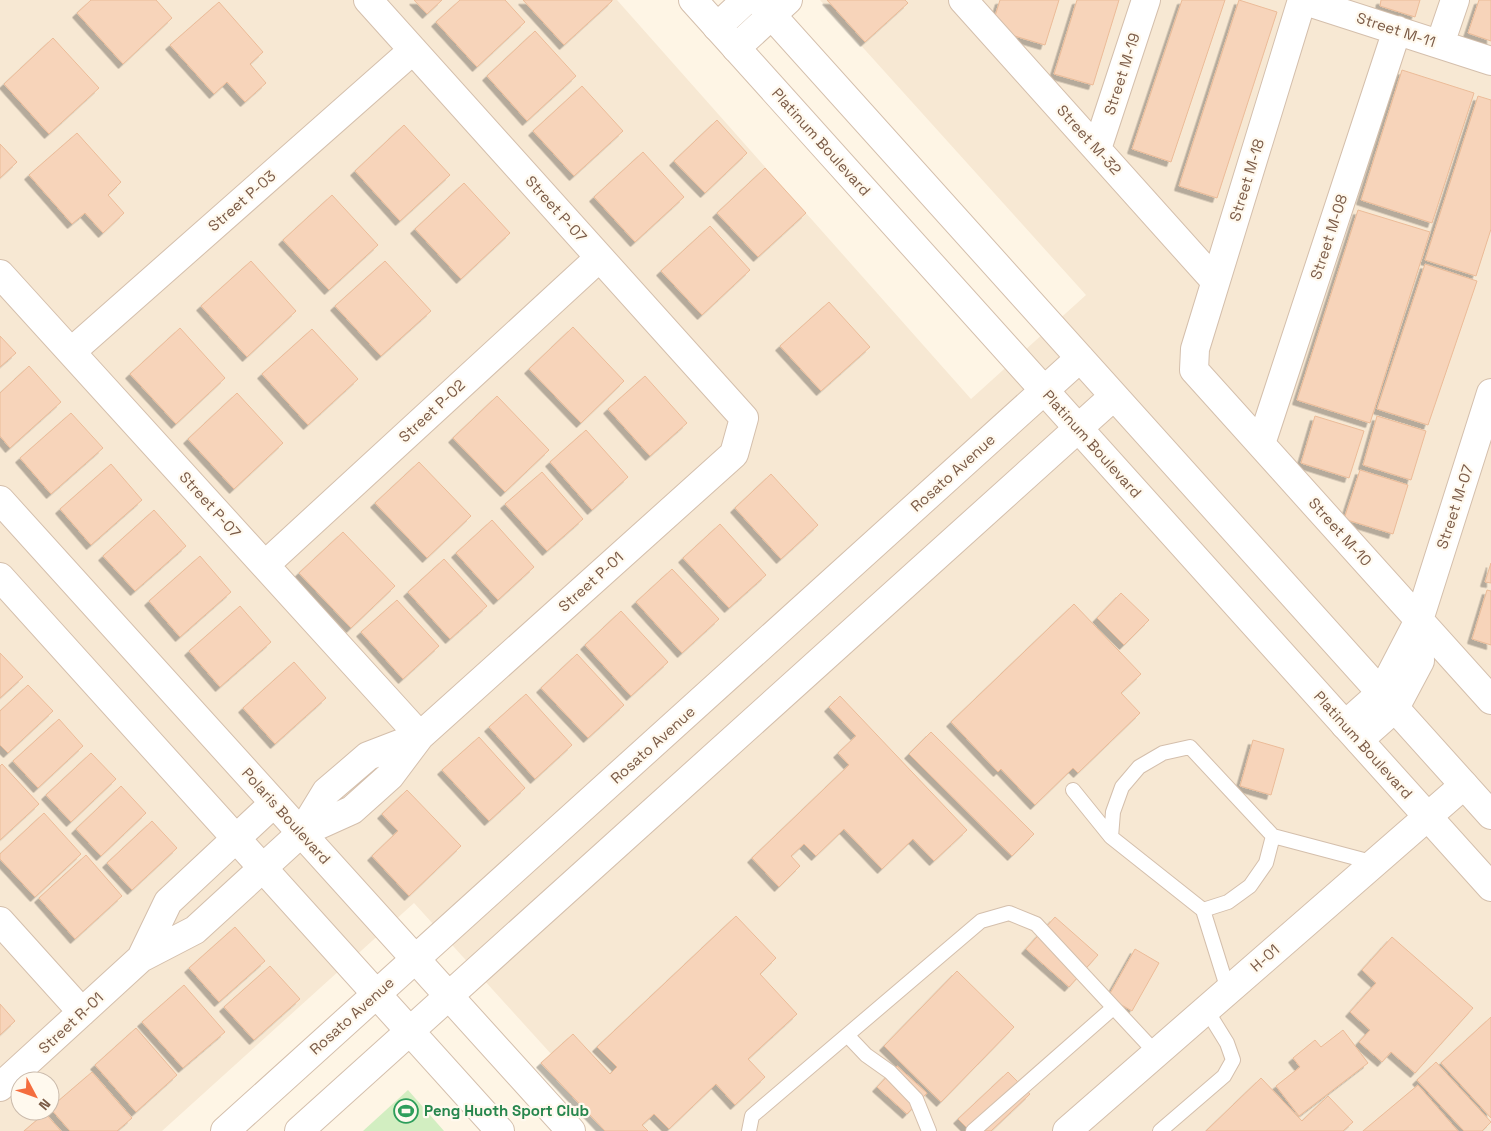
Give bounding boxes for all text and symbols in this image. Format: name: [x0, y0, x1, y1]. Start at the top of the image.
street label: Street M-11: [1354, 8, 1438, 51]
street label: Street M-19: [1099, 31, 1144, 117]
street label: Platinum Boulevard: [768, 84, 875, 200]
street label: Street M-32: [1053, 101, 1126, 179]
street label: Street M-18: [1225, 136, 1268, 223]
street label: Street P-03: [204, 166, 279, 235]
street label: Street P-07: [522, 172, 591, 246]
street label: Street M-08: [1306, 192, 1351, 282]
street label: Street P-02: [395, 375, 469, 446]
street label: Platinum Boulevard: [1039, 386, 1146, 502]
street label: Rosato Avenue: [906, 430, 999, 516]
street label: Street M-07: [1432, 462, 1477, 551]
street label: Street P-07: [176, 468, 245, 542]
street label: Street M-10: [1305, 494, 1376, 570]
street label: Street P-01: [554, 548, 627, 616]
street label: Platinum Boulevard: [1310, 687, 1417, 803]
street label: Rosato Avenue: [606, 702, 699, 788]
street label: Polaris Boulevard: [238, 763, 335, 868]
street label: H-01: [1246, 940, 1283, 975]
street label: Rosato Avenue: [305, 973, 398, 1059]
street label: Street R-01: [34, 988, 107, 1058]
north arrow: [10, 1071, 60, 1121]
text: N: [35, 1095, 55, 1114]
sports icon: Peng Huoth Sport Club: [393, 1098, 419, 1124]
place label: Peng Huoth Sport Club: [424, 1101, 589, 1120]

